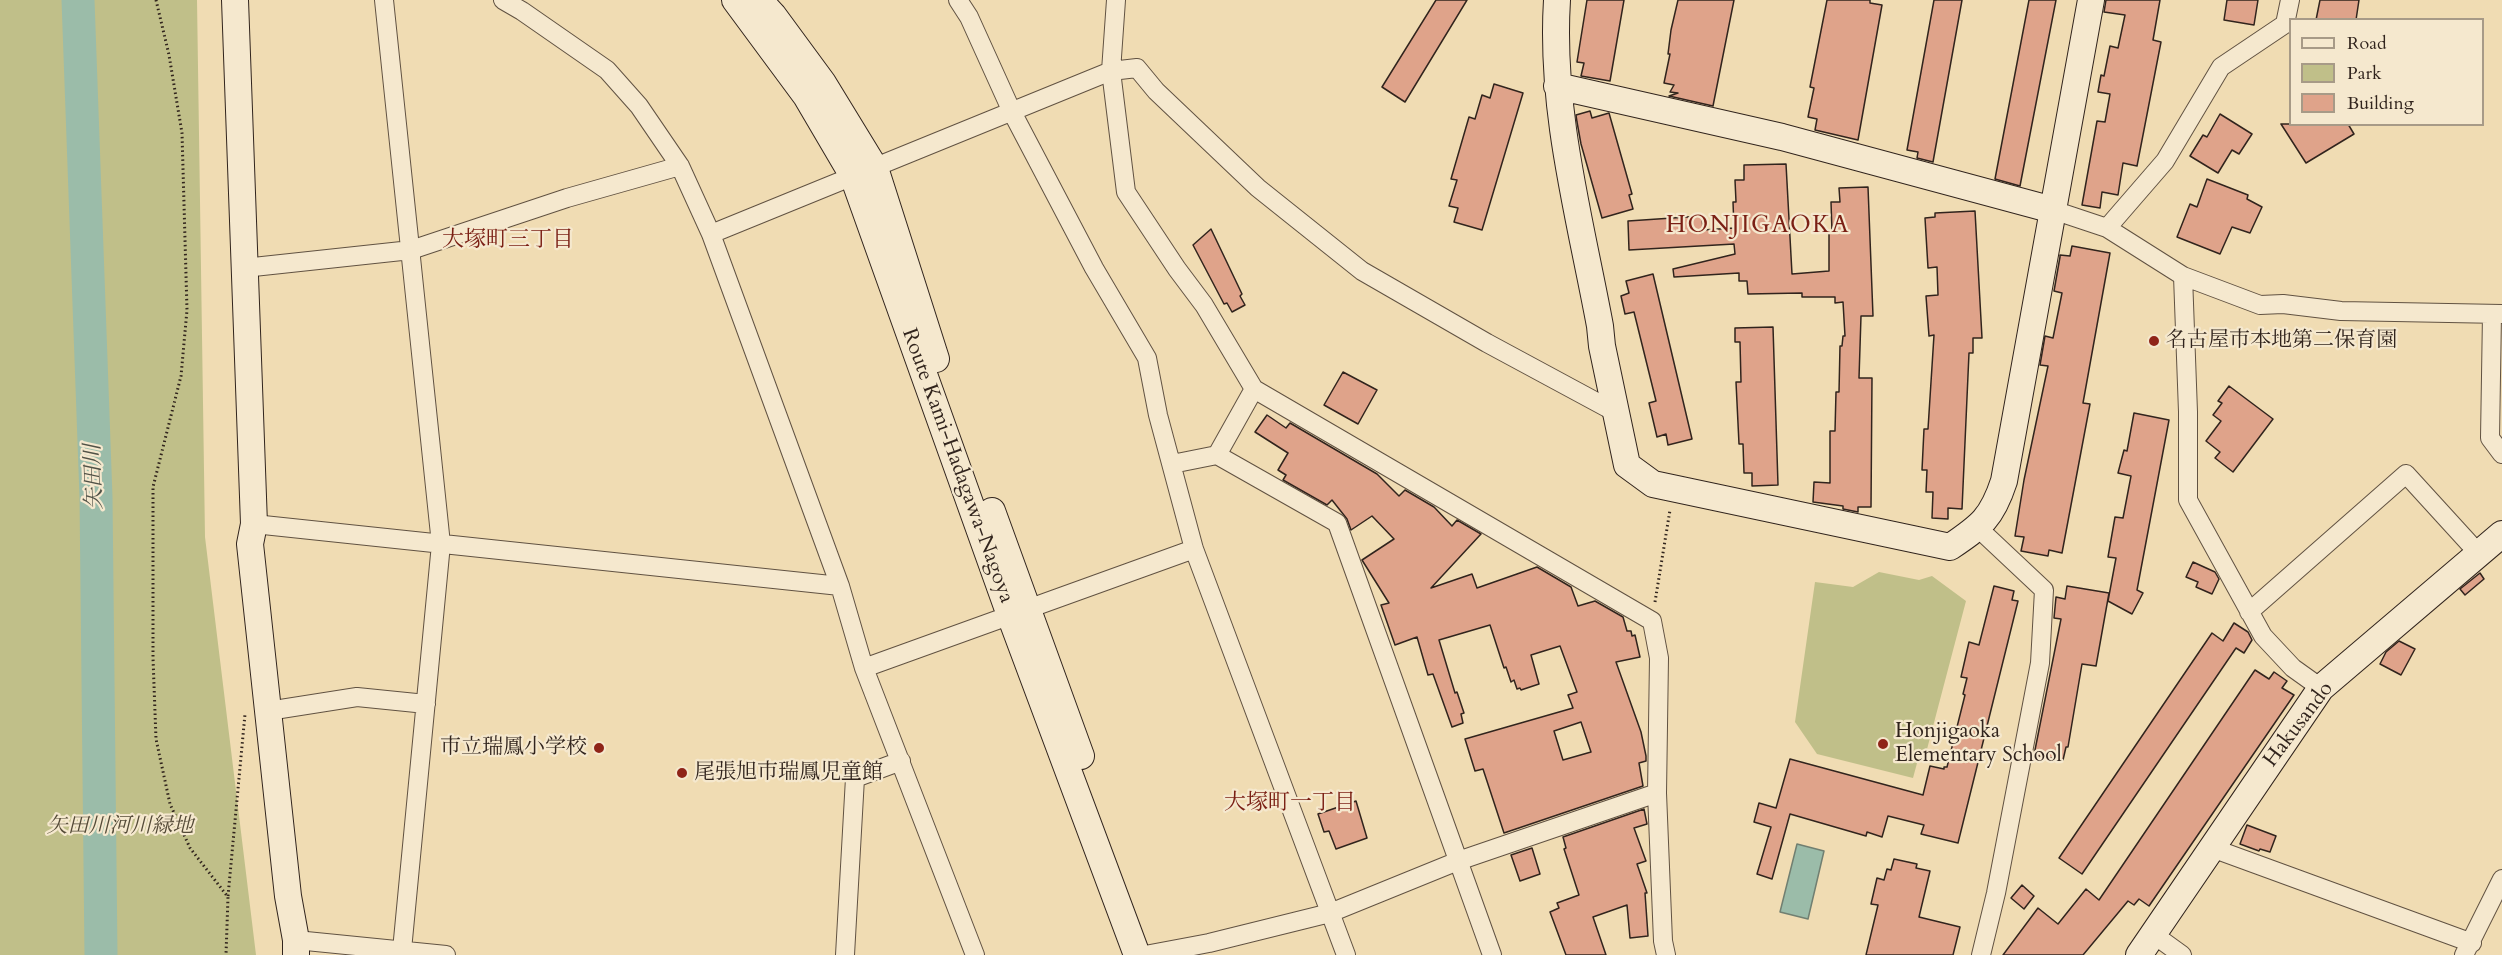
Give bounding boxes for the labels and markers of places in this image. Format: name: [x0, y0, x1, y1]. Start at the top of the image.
place label: 名古屋市本地第二保育園: [2166, 328, 2397, 354]
marker: 名古屋市本地第二保育園: [2147, 334, 2161, 348]
place label: Honjigaoka Elementary School: [1895, 719, 2062, 769]
place label: 市立瑞鳳小学校: [440, 735, 587, 761]
marker: Honjigaoka Elementary School: [1876, 737, 1890, 751]
marker: 市立瑞鳳小学校: [592, 741, 606, 755]
place label: 尾張旭市瑞鳳児童館: [694, 760, 883, 786]
marker: 尾張旭市瑞鳳児童館: [675, 766, 689, 780]

